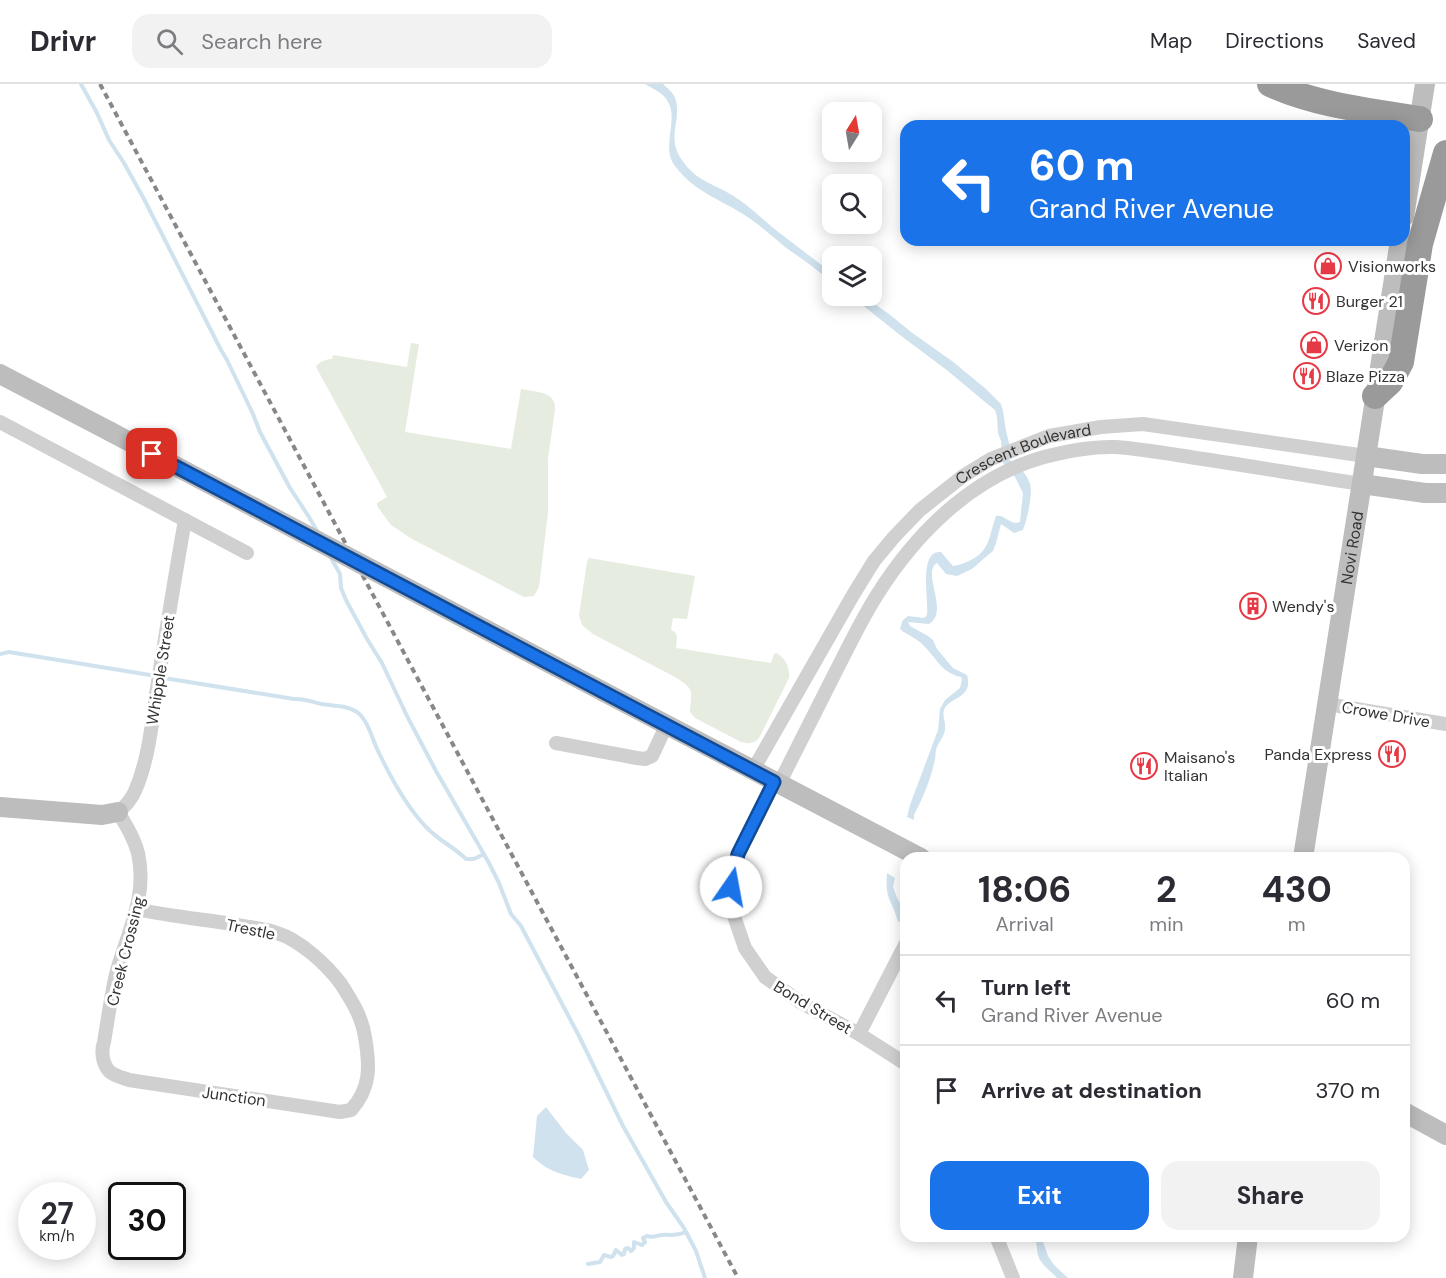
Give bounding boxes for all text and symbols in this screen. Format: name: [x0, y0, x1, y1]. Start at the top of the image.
search box: [132, 14, 552, 68]
text: Drivr: [30, 23, 96, 60]
icon: search: [153, 25, 186, 58]
text: Search here: [201, 27, 323, 56]
text: Map: [1150, 27, 1192, 55]
text: Directions: [1225, 27, 1324, 55]
text: Saved: [1357, 27, 1416, 55]
north arrow: [822, 102, 882, 162]
map controls: [822, 102, 882, 306]
text: 60 m: [1029, 138, 1135, 193]
icon: left: [930, 144, 1008, 222]
button: search: [822, 174, 882, 234]
text: Grand River Avenue: [1029, 191, 1274, 226]
button: layers: [822, 246, 882, 306]
shop icon: Visionworks: [1313, 251, 1343, 281]
place label: Visionworks: [1348, 256, 1436, 277]
restaurant icon: Burger 21: [1301, 286, 1331, 316]
place label: Burger 21: [1336, 291, 1403, 312]
shop icon: Verizon: [1299, 330, 1329, 360]
place label: Verizon: [1334, 335, 1389, 356]
restaurant icon: Blaze Pizza: [1292, 361, 1322, 391]
place label: Blaze Pizza: [1326, 366, 1405, 387]
street label: Crescent Boulevard: [951, 419, 1093, 489]
pin: [126, 428, 177, 479]
icon: arrive: [135, 437, 168, 470]
street label: Novi Road: [1336, 510, 1368, 586]
building icon: Wendy's: [1238, 591, 1268, 621]
place label: Wendy's: [1272, 596, 1334, 617]
street label: Whipple Street: [141, 614, 180, 726]
street label: Crowe Drive: [1340, 696, 1432, 733]
restaurant icon: Panda Express: [1377, 739, 1407, 769]
place label: Panda Express: [1264, 744, 1372, 765]
place label: Maisano's Italian: [1164, 747, 1235, 786]
restaurant icon: Maisano's Italian: [1129, 751, 1159, 781]
position arrow: [699, 855, 763, 919]
text: 18:06: [978, 866, 1071, 913]
text: 2: [1156, 866, 1177, 913]
text: 430: [1261, 866, 1332, 913]
street label: Creek Crossing: [102, 894, 149, 1008]
text: Arrival: [996, 911, 1054, 937]
text: min: [1149, 911, 1183, 937]
text: m: [1288, 911, 1306, 937]
street label: Trestle: [225, 914, 277, 945]
text: Turn left: [981, 973, 1071, 1002]
street label: Bond Street: [770, 976, 856, 1039]
icon: left: [930, 984, 963, 1017]
text: 60 m: [1326, 986, 1380, 1015]
text: Grand River Avenue: [981, 1002, 1163, 1028]
icon: arrive: [930, 1074, 963, 1107]
text: Arrive at destination: [981, 1076, 1202, 1105]
text: 370 m: [1315, 1076, 1380, 1105]
street label: Junction: [201, 1082, 267, 1111]
button: Exit: [930, 1161, 1149, 1230]
button: Share: [1161, 1161, 1380, 1230]
speed limit sign: 30: [108, 1182, 186, 1260]
text: 27: [40, 1194, 74, 1233]
text: km/h: [39, 1226, 75, 1246]

